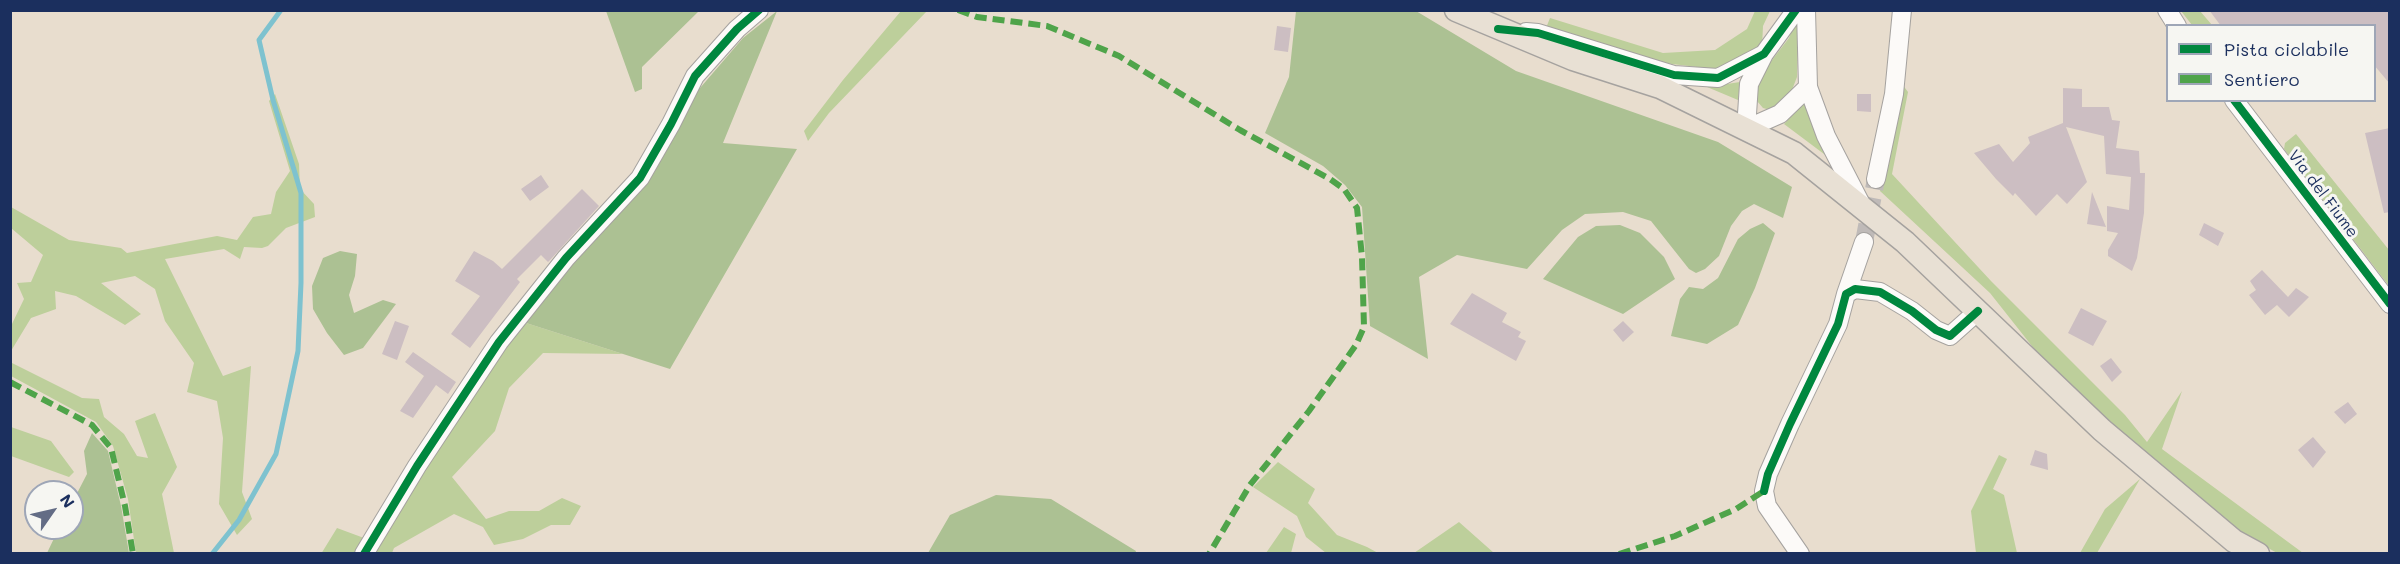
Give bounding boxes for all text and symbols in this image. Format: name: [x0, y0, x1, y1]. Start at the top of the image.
legend: [2166, 24, 2376, 102]
text: Pista ciclabile: [2224, 37, 2349, 61]
text: Sentiero: [2224, 67, 2300, 91]
street label: Via del Fiume: [2284, 146, 2362, 242]
north arrow: [24, 480, 84, 540]
text: N: [56, 490, 80, 512]

